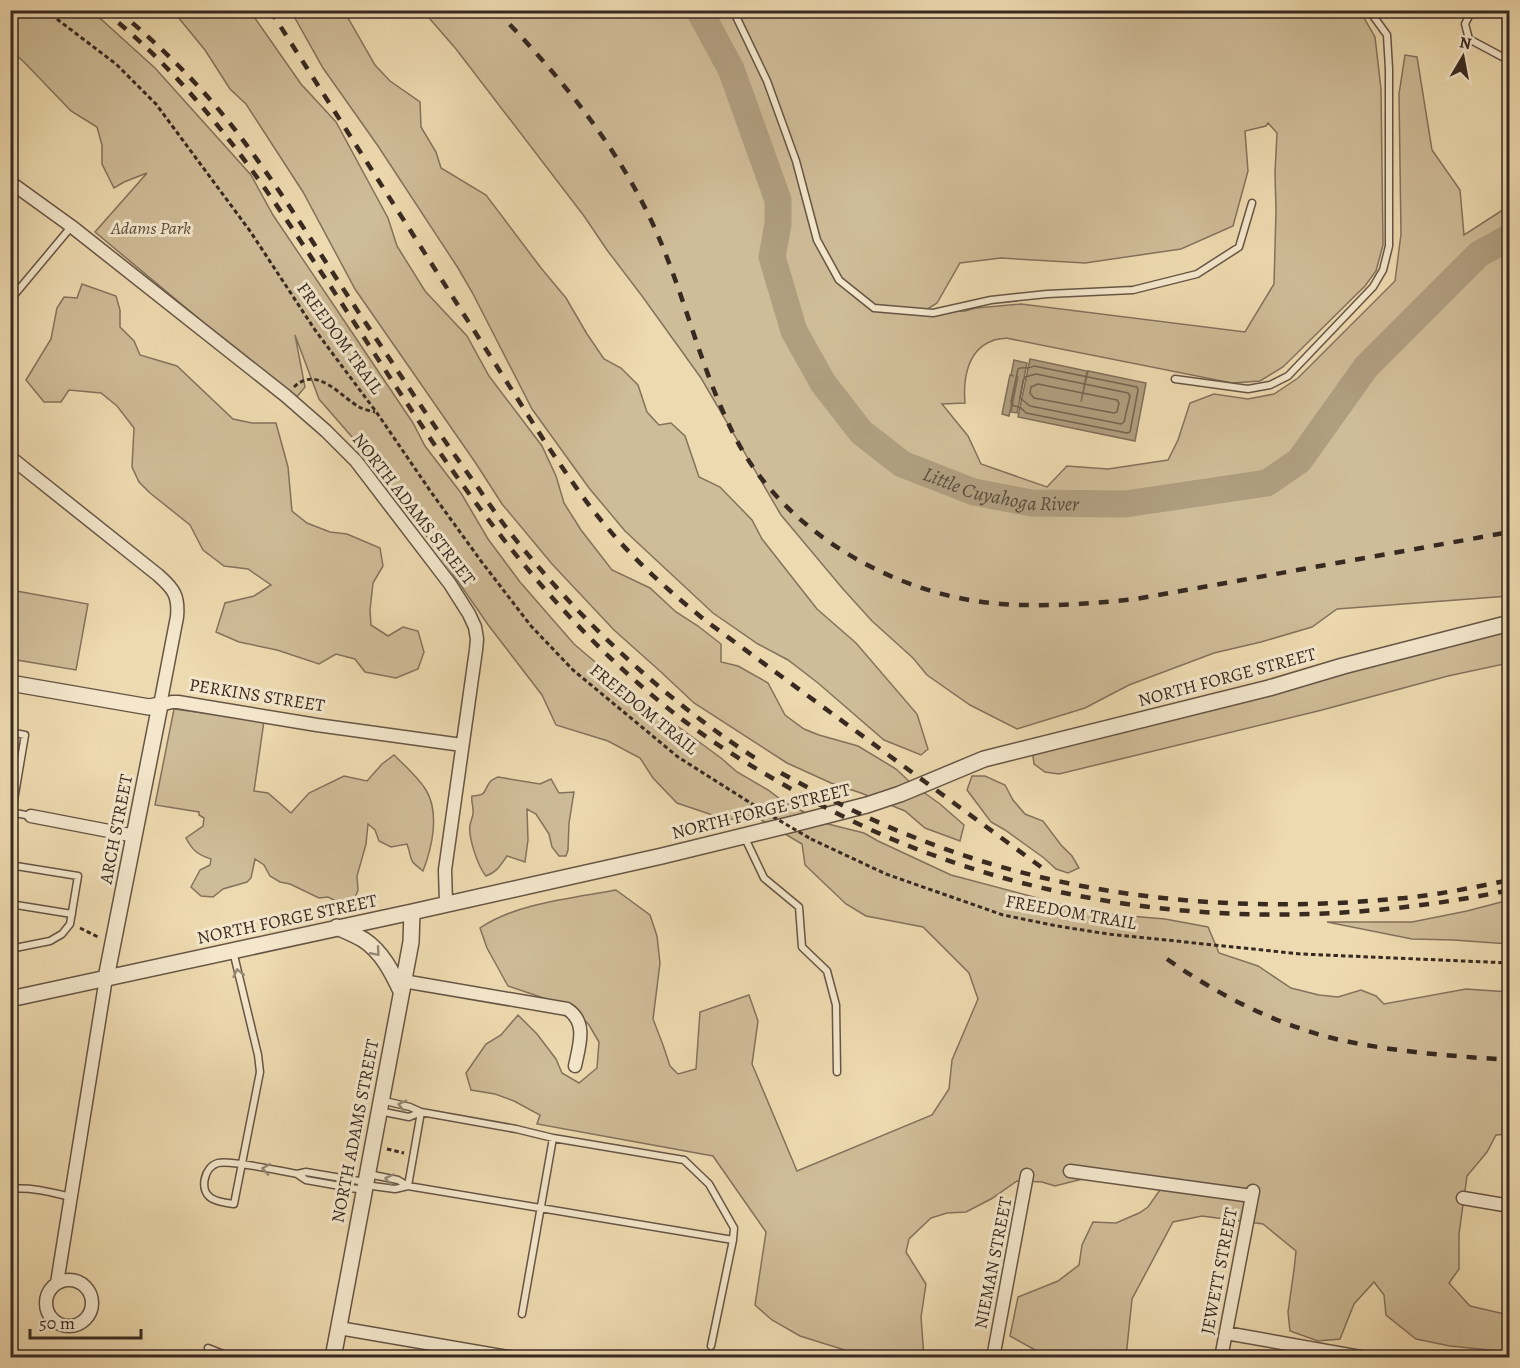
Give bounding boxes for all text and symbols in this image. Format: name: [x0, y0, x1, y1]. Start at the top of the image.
north arrow: [1433, 27, 1493, 87]
text: N: [1458, 31, 1473, 55]
park label: Adams Park: [110, 216, 191, 240]
street label: FREEDOM TRAIL: [291, 277, 389, 399]
street label: NORTH ADAMS STREET: [347, 428, 481, 590]
water label: Little Cuyahoga River: [919, 460, 1080, 517]
street label: NORTH FORGE STREET: [1135, 642, 1319, 712]
street label: FREEDOM TRAIL: [585, 658, 704, 761]
street label: PERKINS STREET: [188, 672, 327, 718]
street label: ARCH STREET: [93, 772, 138, 887]
street label: NORTH FORGE STREET: [669, 777, 853, 845]
street label: NORTH FORGE STREET: [195, 888, 379, 950]
street label: FREEDOM TRAIL: [1004, 889, 1139, 935]
one-way arrow: [369, 945, 380, 956]
one-way arrow: [232, 969, 245, 979]
street label: NORTH ADAMS STREET: [325, 1037, 385, 1225]
one-way arrow: [398, 1100, 408, 1113]
one-way arrow: [262, 1163, 272, 1176]
one-way arrow: [384, 1173, 394, 1186]
street label: NIEMAN STREET: [968, 1195, 1018, 1331]
street label: JEWETT STREET: [1195, 1205, 1243, 1336]
scale bar: [30, 1302, 141, 1340]
text: 50 m: [39, 1311, 75, 1335]

